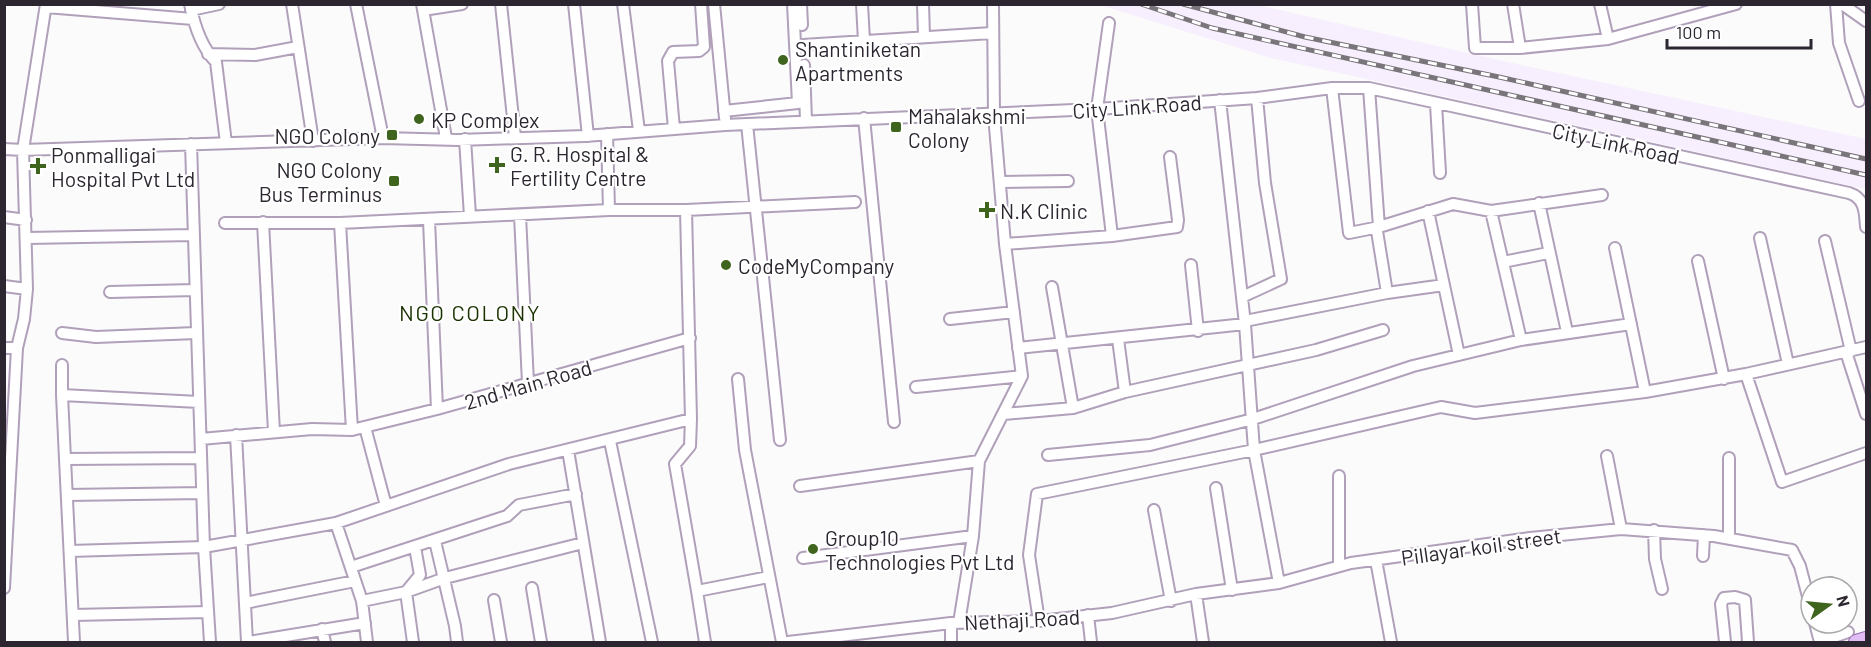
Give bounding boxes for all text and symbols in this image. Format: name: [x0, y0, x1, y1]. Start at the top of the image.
scale bar: [1667, 12, 1811, 50]
text: 100 m: [1676, 21, 1721, 43]
place label: Shantiniketan Apartments: [795, 36, 921, 85]
marker: Shantiniketan Apartments: [776, 53, 790, 67]
street label: City Link Road: [1072, 89, 1202, 123]
place label: Mahalakshmi Colony: [908, 103, 1026, 152]
place label: KP Complex: [431, 107, 539, 132]
marker: KP Complex: [412, 112, 426, 126]
street label: City Link Road: [1550, 117, 1682, 169]
marker: Mahalakshmi Colony: [889, 120, 903, 134]
place label: NGO Colony: [274, 123, 380, 148]
marker: NGO Colony: [385, 128, 399, 142]
place label: G. R. Hospital & Fertility Centre: [510, 141, 649, 190]
place label: Ponmalligai Hospital Pvt Ltd: [51, 142, 195, 191]
marker: G. R. Hospital & Fertility Centre: [488, 156, 506, 174]
marker: Ponmalligai Hospital Pvt Ltd: [29, 157, 47, 175]
place label: NGO Colony Bus Terminus: [259, 157, 382, 206]
marker: NGO Colony Bus Terminus: [387, 174, 401, 188]
place label: N.K Clinic: [1000, 198, 1088, 223]
marker: N.K Clinic: [978, 201, 996, 219]
place label: CodeMyCompany: [738, 253, 895, 278]
marker: CodeMyCompany: [719, 258, 733, 272]
district label: NGO COLONY: [399, 299, 541, 325]
street label: 2nd Main Road: [462, 354, 594, 414]
street label: Pillayar koil street: [1399, 522, 1563, 570]
place label: Group10 Technologies Pvt Ltd: [825, 525, 1014, 574]
marker: Group10 Technologies Pvt Ltd: [806, 542, 820, 556]
north arrow: [1799, 575, 1859, 635]
text: N: [1833, 593, 1855, 609]
street label: Nethaji Road: [963, 603, 1081, 635]

